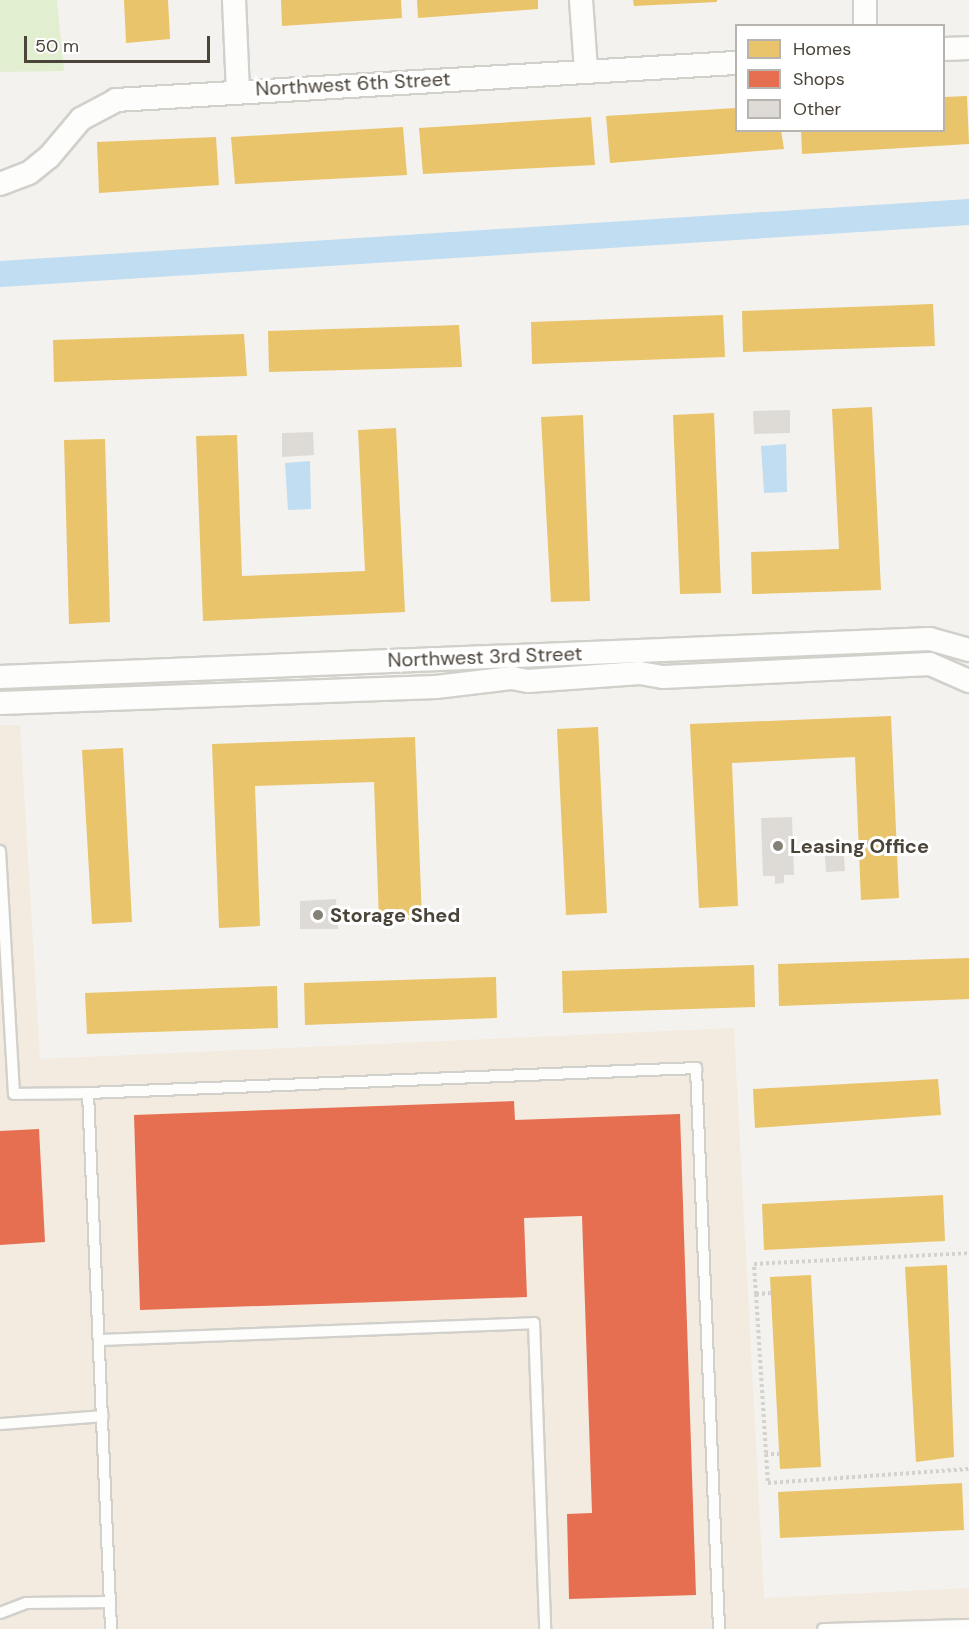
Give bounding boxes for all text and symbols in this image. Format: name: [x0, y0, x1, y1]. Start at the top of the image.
scale bar: [27, 24, 213, 62]
legend: [735, 24, 945, 132]
text: 50 m: [35, 34, 79, 58]
text: Homes: [793, 37, 851, 61]
street label: Northwest 6th Street: [255, 67, 451, 101]
text: Shops: [793, 67, 845, 91]
text: Other: [793, 97, 841, 121]
street label: Northwest 3rd Street: [387, 642, 583, 672]
place label: Leasing Office: [790, 834, 929, 858]
marker: Leasing Office: [771, 839, 785, 853]
place label: Storage Shed: [330, 903, 460, 927]
marker: Storage Shed: [311, 908, 325, 922]

